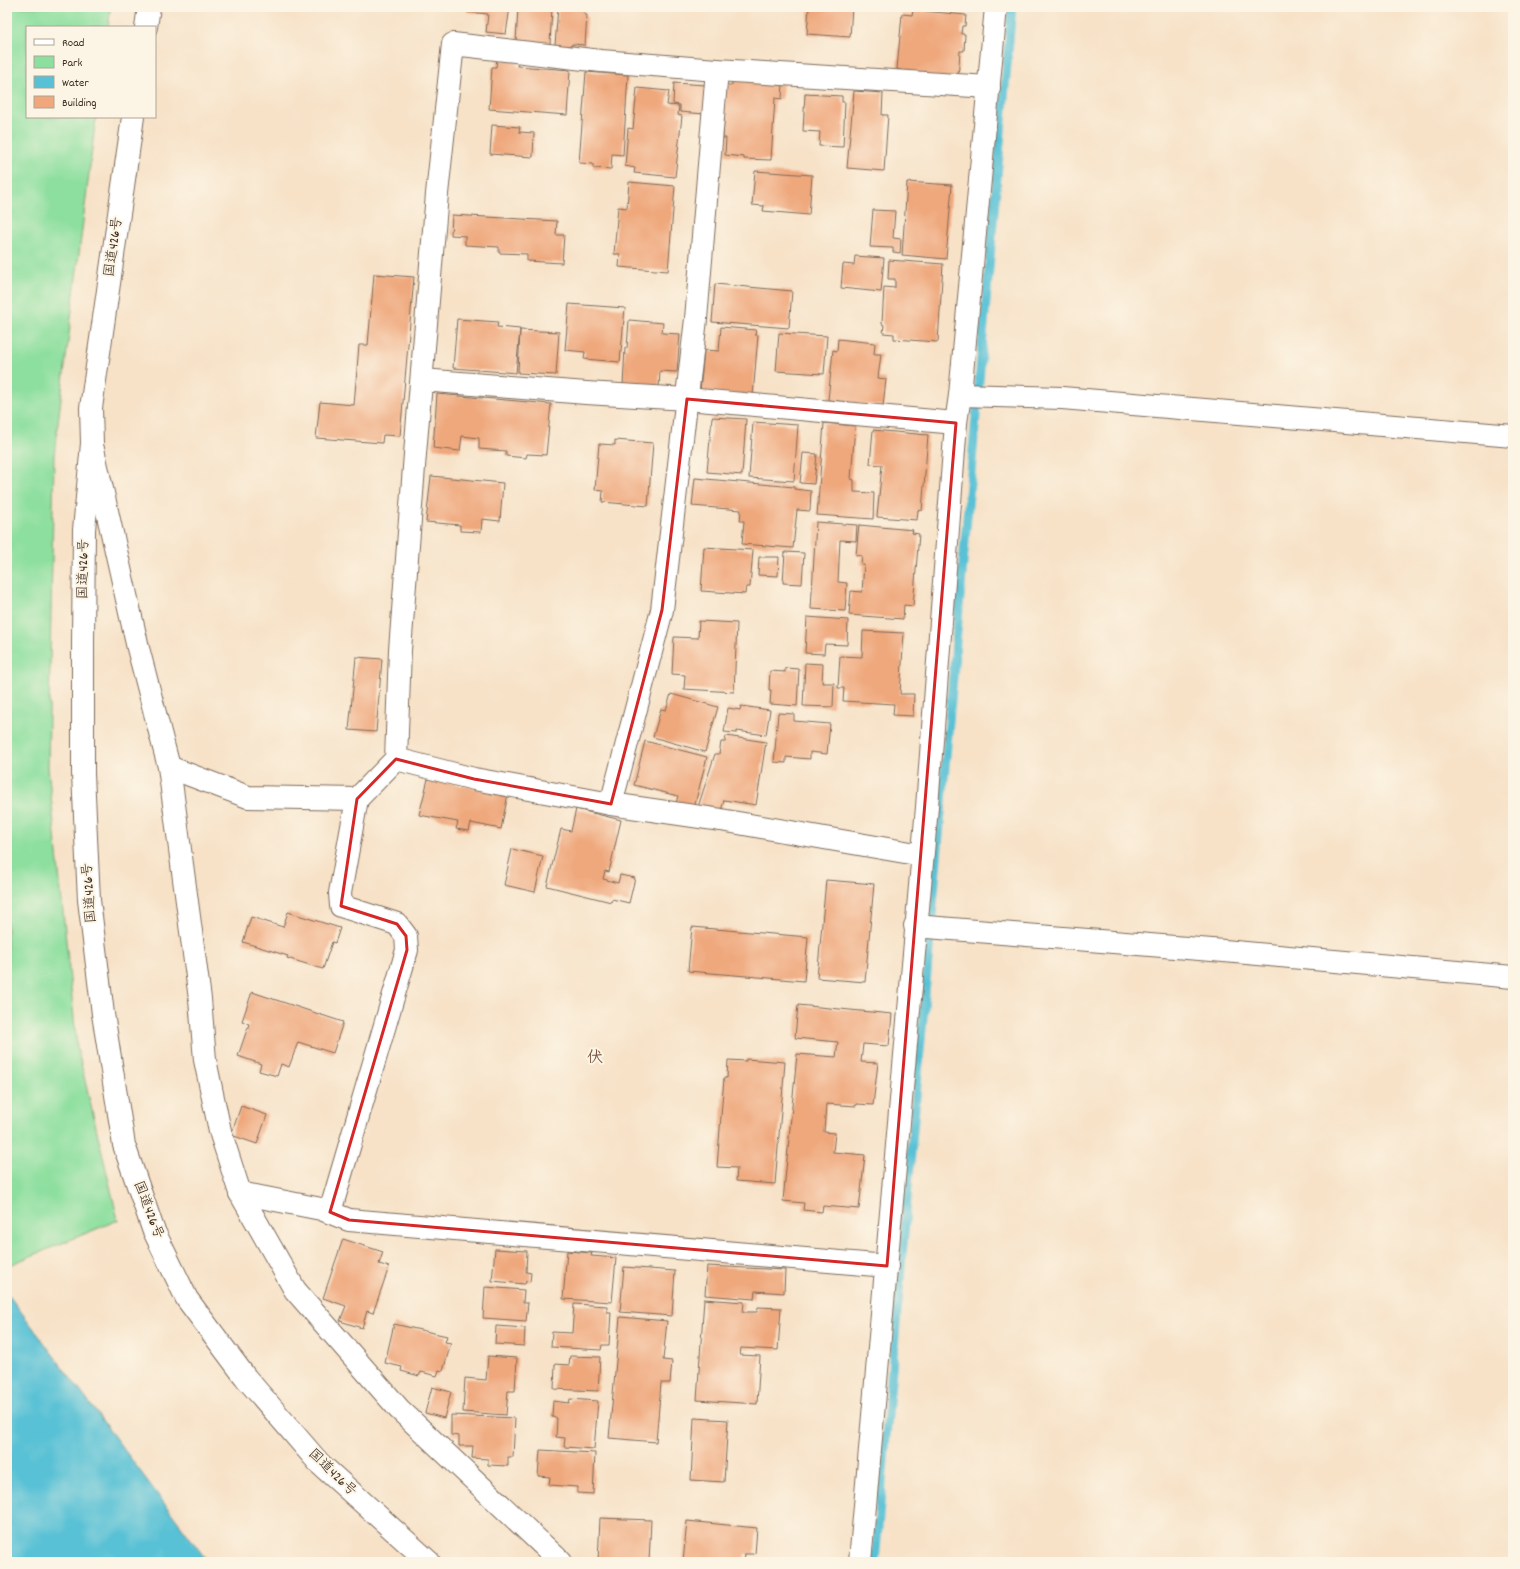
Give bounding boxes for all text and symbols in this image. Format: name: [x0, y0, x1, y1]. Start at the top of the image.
legend: [26, 26, 156, 118]
text: Road: [62, 35, 84, 52]
text: Park: [62, 55, 83, 72]
text: Water: [62, 75, 89, 92]
text: Building: [62, 95, 97, 112]
street label: 国道426号: [100, 216, 128, 278]
street label: 国道426号: [73, 538, 95, 600]
street label: 国道426号: [78, 862, 102, 924]
district label: 伏: [587, 1047, 603, 1070]
street label: 国道426号: [128, 1178, 168, 1242]
street label: 国道426号: [303, 1445, 361, 1501]

